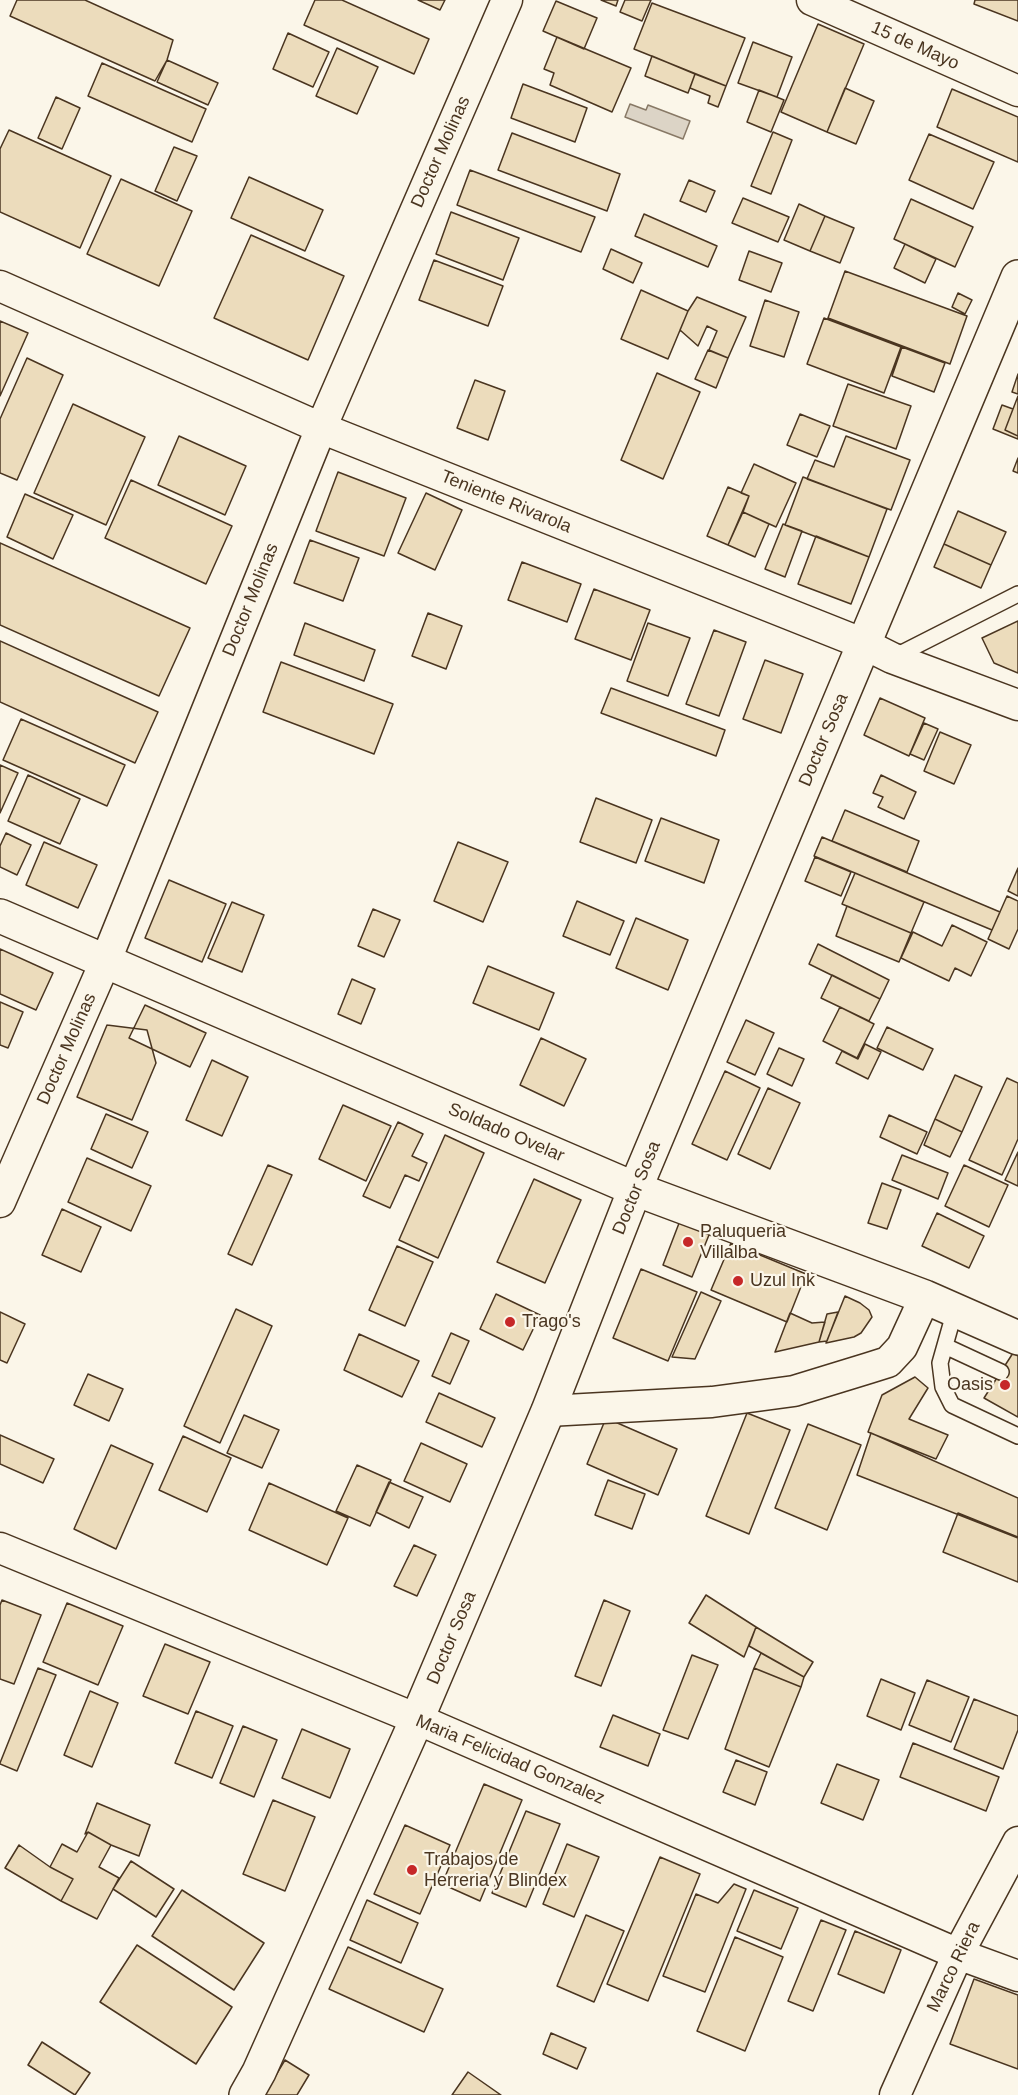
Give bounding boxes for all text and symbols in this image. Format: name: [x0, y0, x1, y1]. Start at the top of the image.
street label: 15 de Mayo: [868, 17, 962, 75]
street label: Doctor Molinas: [407, 93, 475, 211]
street label: Teniente Rivarola: [437, 466, 575, 538]
street label: Doctor Molinas: [219, 540, 283, 660]
street label: Doctor Sosa: [795, 690, 853, 790]
street label: Doctor Molinas: [33, 990, 101, 1108]
street label: Soldado Ovelar: [445, 1099, 567, 1167]
street label: Doctor Sosa: [608, 1138, 666, 1238]
place label: Paluqueria Villalba: [700, 1221, 786, 1264]
marker: Paluqueria Villalba: [681, 1235, 695, 1249]
place label: Uzul Ink: [750, 1270, 815, 1292]
marker: Uzul Ink: [731, 1274, 745, 1288]
place label: Trago's: [522, 1311, 581, 1333]
marker: Trago's: [503, 1315, 517, 1329]
place label: Oasis: [947, 1374, 993, 1396]
marker: Oasis: [998, 1378, 1012, 1392]
street label: Doctor Sosa: [423, 1588, 481, 1688]
street label: Maria Felicidad Gonzalez: [412, 1710, 608, 1810]
place label: Trabajos de Herreria y Blindex: [424, 1849, 567, 1892]
marker: Trabajos de Herreria y Blindex: [405, 1863, 419, 1877]
street label: Marco Riera: [923, 1918, 985, 2016]

